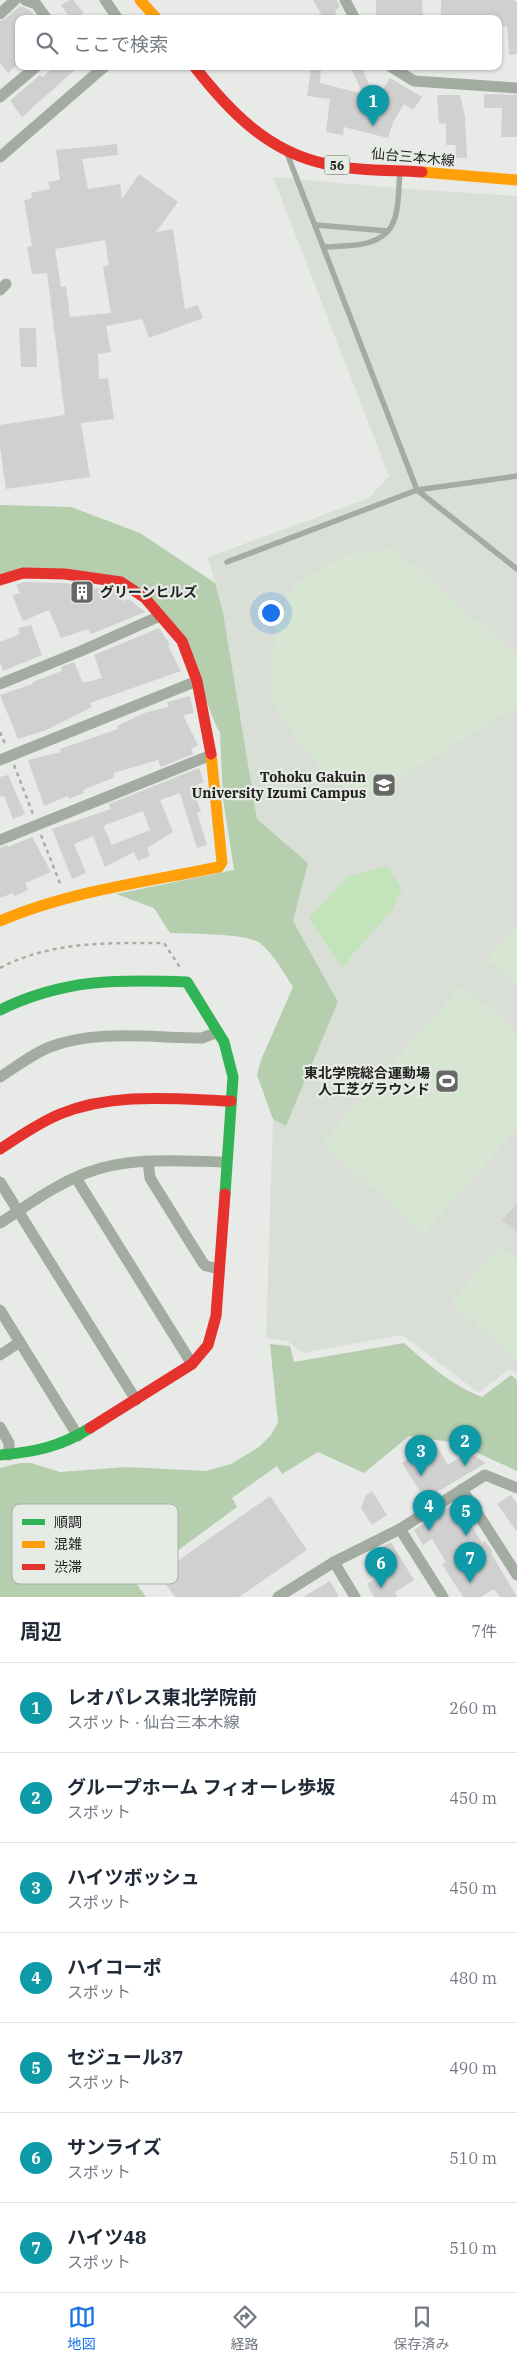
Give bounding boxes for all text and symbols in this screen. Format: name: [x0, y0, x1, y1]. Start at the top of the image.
search box: [15, 15, 502, 70]
icon: search: [33, 29, 61, 57]
text: ここで検索: [73, 32, 168, 56]
pin: 1: [357, 85, 389, 126]
street label: 仙台三本木線: [370, 144, 456, 170]
road number: 56: [324, 156, 350, 174]
building icon: グリーンヒルズ: [69, 579, 95, 605]
place label: グリーンヒルズ: [100, 583, 197, 601]
your location: [258, 600, 284, 626]
place label: Tohoku Gakuin University Izumi Campus: [191, 768, 366, 802]
school or university icon: Tohoku Gakuin University Izumi Campus: [371, 772, 397, 798]
place label: 東北学院総合運動場 人工芝グラウンド: [304, 1064, 430, 1098]
sports icon: 東北学院総合運動場 人工芝グラウンド: [434, 1068, 460, 1094]
pin: 2: [449, 1425, 481, 1466]
pin: 3: [405, 1435, 437, 1476]
pin: 4: [413, 1490, 445, 1531]
pin: 5: [450, 1495, 482, 1536]
legend: [12, 1504, 178, 1584]
text: 順調: [54, 1513, 82, 1531]
text: 混雑: [54, 1535, 82, 1553]
pin: 7: [454, 1542, 486, 1583]
pin: 6: [365, 1547, 397, 1588]
text: 渋滞: [54, 1558, 82, 1576]
text: 周辺: [20, 1617, 62, 1645]
text: 7件: [471, 1621, 497, 1641]
text: レオパレス東北学院前: [67, 1685, 257, 1709]
text: 1: [31, 1698, 41, 1718]
text: 260 m: [449, 1698, 497, 1718]
text: スポット · 仙台三本木線: [67, 1712, 240, 1732]
text: グループホーム フィオーレ歩坂: [67, 1775, 335, 1799]
text: 2: [31, 1788, 41, 1808]
text: 450 m: [449, 1788, 497, 1808]
text: スポット: [67, 1802, 131, 1822]
text: ハイツボッシュ: [67, 1865, 200, 1889]
text: 3: [31, 1878, 41, 1898]
text: 450 m: [449, 1878, 497, 1898]
text: スポット: [67, 1892, 131, 1912]
text: ハイコーポ: [67, 1955, 162, 1979]
text: 4: [31, 1968, 41, 1988]
text: 480 m: [449, 1968, 497, 1988]
text: スポット: [67, 1982, 131, 2002]
text: セジュール37: [67, 2045, 183, 2069]
text: 5: [31, 2058, 41, 2078]
text: 490 m: [449, 2058, 497, 2078]
text: スポット: [67, 2072, 131, 2092]
text: サンライズ: [67, 2135, 161, 2159]
text: 6: [31, 2148, 41, 2168]
text: 510 m: [449, 2148, 497, 2168]
text: スポット: [67, 2162, 131, 2182]
text: ハイツ48: [67, 2225, 146, 2249]
text: 7: [31, 2238, 41, 2258]
text: 510 m: [449, 2238, 497, 2258]
text: スポット: [67, 2252, 131, 2272]
tab: 地図: [68, 2303, 96, 2353]
tab: 経路: [231, 2303, 259, 2353]
tab: 保存済み: [394, 2303, 450, 2353]

